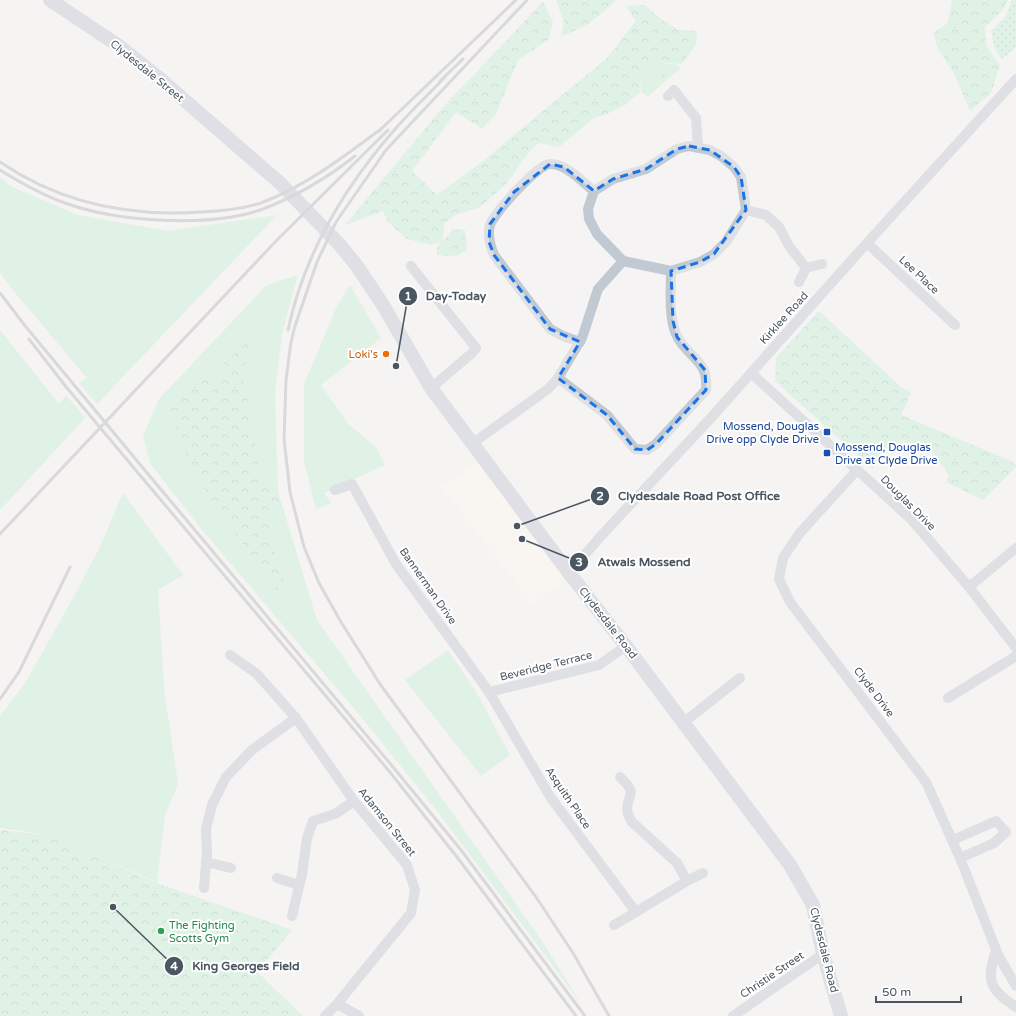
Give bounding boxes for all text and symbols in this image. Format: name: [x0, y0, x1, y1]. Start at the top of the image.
street label: Clydesdale Street: [108, 37, 186, 105]
street label: Lee Place: [896, 253, 942, 297]
callout: Day-Today: [398, 284, 495, 308]
text: 1: [404, 289, 412, 303]
text: Day-Today: [426, 289, 487, 304]
street label: Kirklee Road: [757, 289, 811, 347]
place label: Loki's: [349, 348, 378, 361]
marker: Loki's: [381, 349, 391, 359]
place label: Mossend, Douglas Drive opp Clyde Drive: [706, 420, 819, 446]
marker: Mossend, Douglas Drive opp Clyde Drive: [822, 427, 832, 437]
place label: Mossend, Douglas Drive at Clyde Drive: [835, 441, 937, 467]
marker: Mossend, Douglas Drive at Clyde Drive: [822, 448, 832, 458]
street label: Douglas Drive: [878, 473, 938, 533]
callout: Clydesdale Road Post Office: [590, 484, 788, 508]
text: 2: [596, 489, 604, 503]
text: Clydesdale Road Post Office: [618, 489, 780, 504]
street label: Bannerman Drive: [397, 545, 459, 627]
callout: Atwals Mossend: [569, 550, 698, 574]
text: 3: [575, 555, 583, 569]
text: Atwals Mossend: [597, 555, 691, 569]
street label: Clydesdale Road: [576, 585, 640, 661]
street label: Beveridge Terrace: [499, 648, 593, 684]
street label: Clyde Drive: [851, 664, 897, 720]
street label: Asquith Place: [543, 765, 593, 831]
street label: Adamson Street: [355, 785, 419, 859]
street label: Clydesdale Road: [807, 906, 841, 994]
place label: The Fighting Scotts Gym: [169, 919, 235, 945]
marker: The Fighting Scotts Gym: [156, 926, 166, 936]
street label: Christie Street: [738, 949, 806, 1001]
callout: King Georges Field: [164, 954, 308, 978]
text: 4: [170, 959, 178, 973]
text: King Georges Field: [192, 959, 300, 974]
scale bar: [876, 978, 961, 1004]
text: 50 m: [882, 985, 911, 999]

